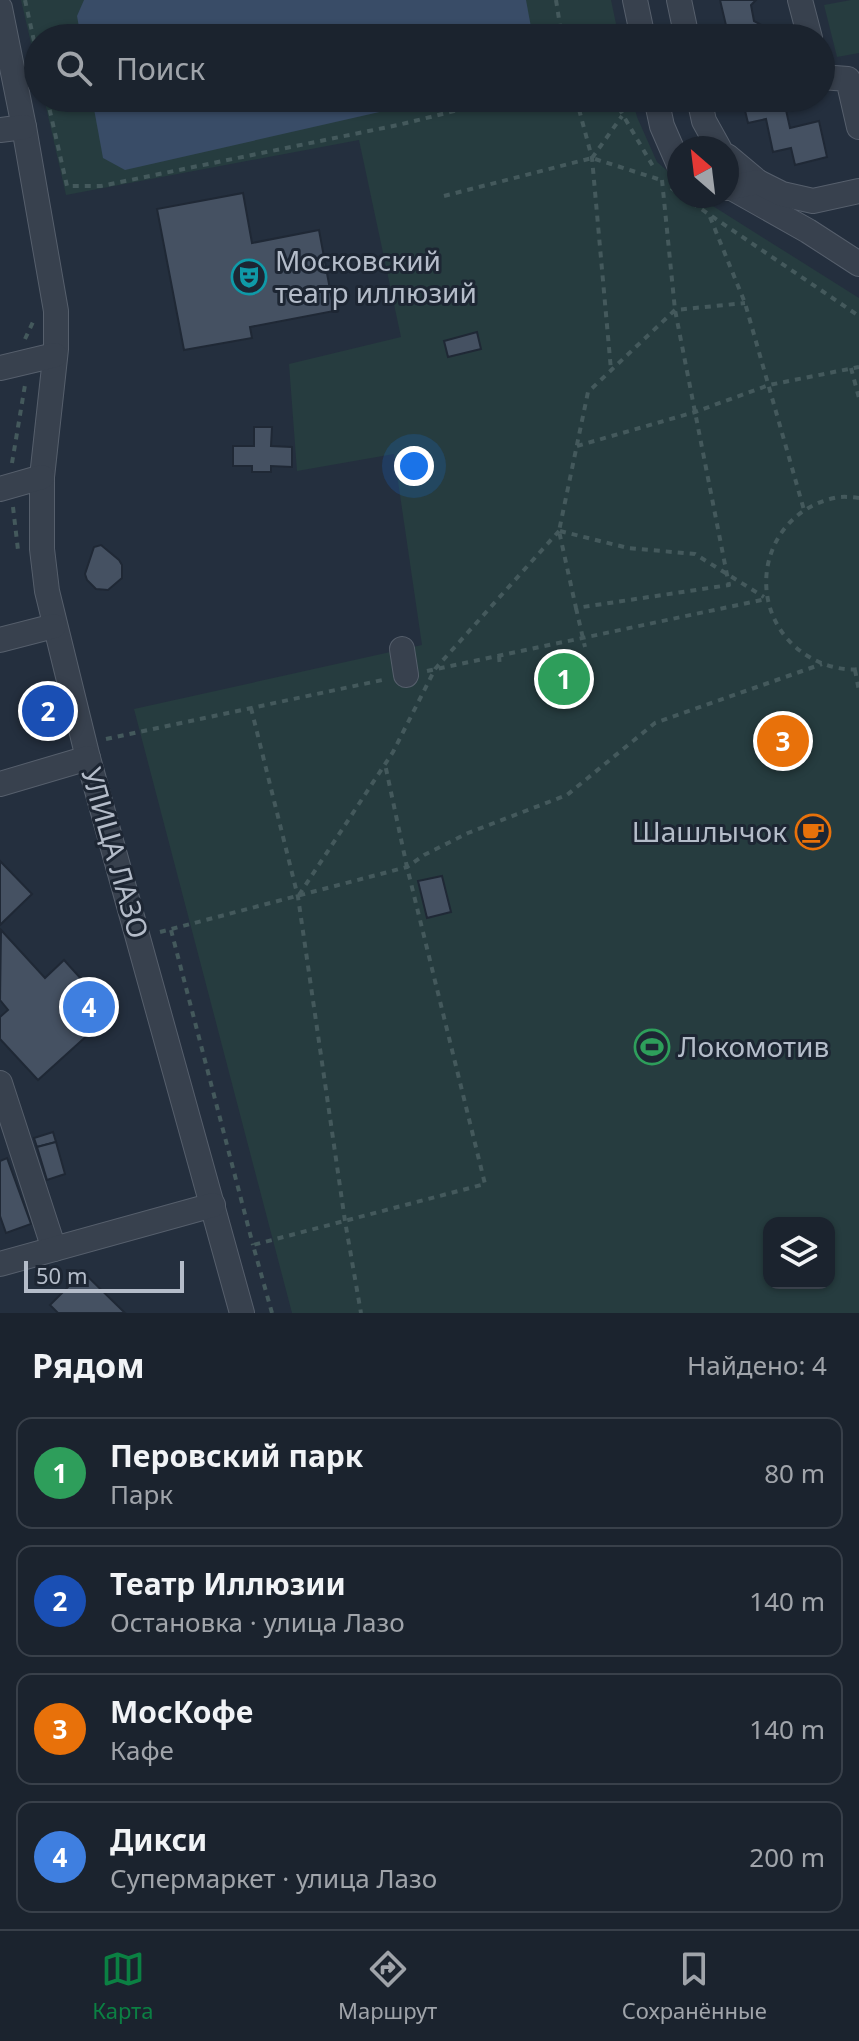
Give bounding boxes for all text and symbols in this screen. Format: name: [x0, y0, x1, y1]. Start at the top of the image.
search box: [24, 24, 835, 112]
icon: search: [52, 46, 96, 90]
text: Поиск: [116, 48, 205, 89]
north arrow: [667, 136, 739, 208]
place label: Московский театр иллюзий: [275, 241, 477, 311]
theatre icon: Московский театр иллюзий: [230, 258, 268, 296]
your location: [394, 446, 434, 486]
pin: 1: [538, 649, 590, 709]
pin: 2: [22, 681, 74, 741]
pin: 3: [757, 711, 809, 771]
street label: УЛИЦА ЛАЗО: [73, 763, 159, 943]
place label: Шашлычок: [632, 812, 787, 850]
cafe icon: Шашлычок: [794, 813, 832, 851]
pin: 4: [63, 977, 115, 1037]
place label: Локомотив: [678, 1027, 829, 1065]
sports icon: Локомотив: [633, 1028, 671, 1066]
map controls: [763, 1217, 835, 1289]
button: layers: [763, 1217, 835, 1289]
scale bar: [24, 1257, 184, 1293]
text: 50 m: [36, 1260, 87, 1290]
text: Рядом: [32, 1342, 145, 1388]
text: Найдено: 4: [687, 1347, 827, 1383]
text: Перовский парк: [110, 1435, 363, 1476]
text: 1: [53, 1455, 67, 1491]
text: 80 m: [764, 1455, 825, 1491]
text: Парк: [110, 1476, 173, 1512]
text: Театр Иллюзии: [110, 1563, 346, 1604]
text: 2: [53, 1583, 67, 1619]
text: 140 m: [749, 1583, 825, 1619]
text: Остановка · улица Лазо: [110, 1604, 405, 1640]
text: МосКофе: [110, 1691, 253, 1732]
text: 3: [53, 1711, 67, 1747]
text: 140 m: [749, 1711, 825, 1747]
text: Кафе: [110, 1732, 174, 1768]
text: Дикси: [110, 1819, 207, 1860]
text: 4: [53, 1839, 67, 1875]
text: 200 m: [749, 1839, 825, 1875]
text: Супермаркет · улица Лазо: [110, 1860, 437, 1896]
tab: Карта: [92, 1947, 154, 2025]
tab: Маршрут: [338, 1947, 437, 2025]
tab: Сохранённые: [622, 1947, 767, 2025]

